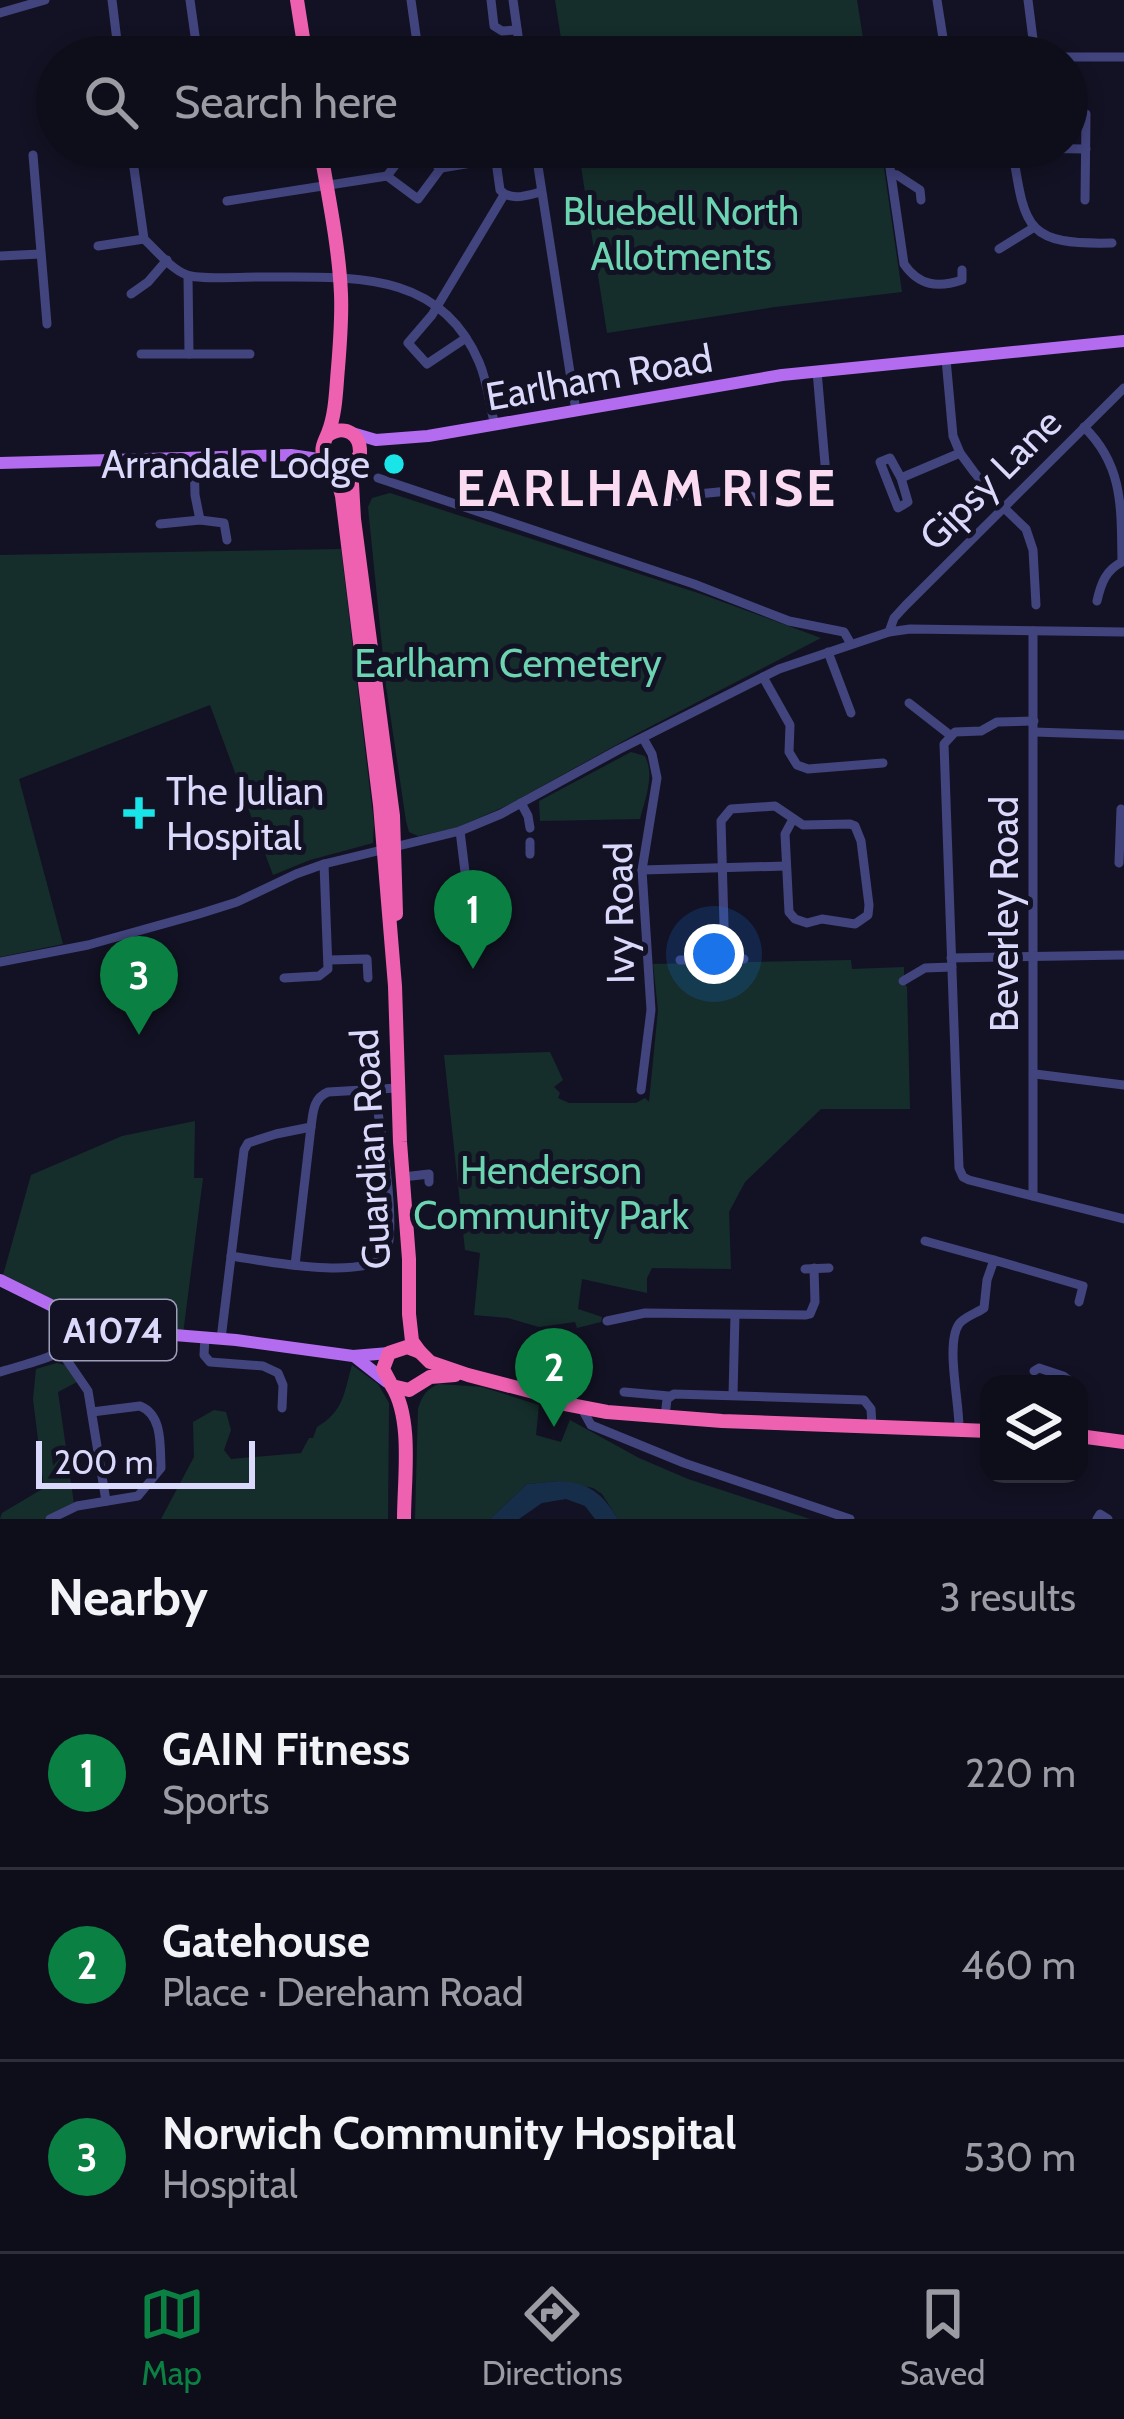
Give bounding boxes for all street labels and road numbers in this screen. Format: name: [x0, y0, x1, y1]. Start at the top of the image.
street label: Earlham Road: [482, 333, 716, 421]
street label: Gipsy Lane: [909, 398, 1071, 560]
street label: Beverley Road: [980, 796, 1028, 1032]
street label: Ivy Road: [594, 842, 644, 984]
street label: Guardian Road: [340, 1028, 400, 1270]
road number: A1074: [50, 1300, 176, 1360]

